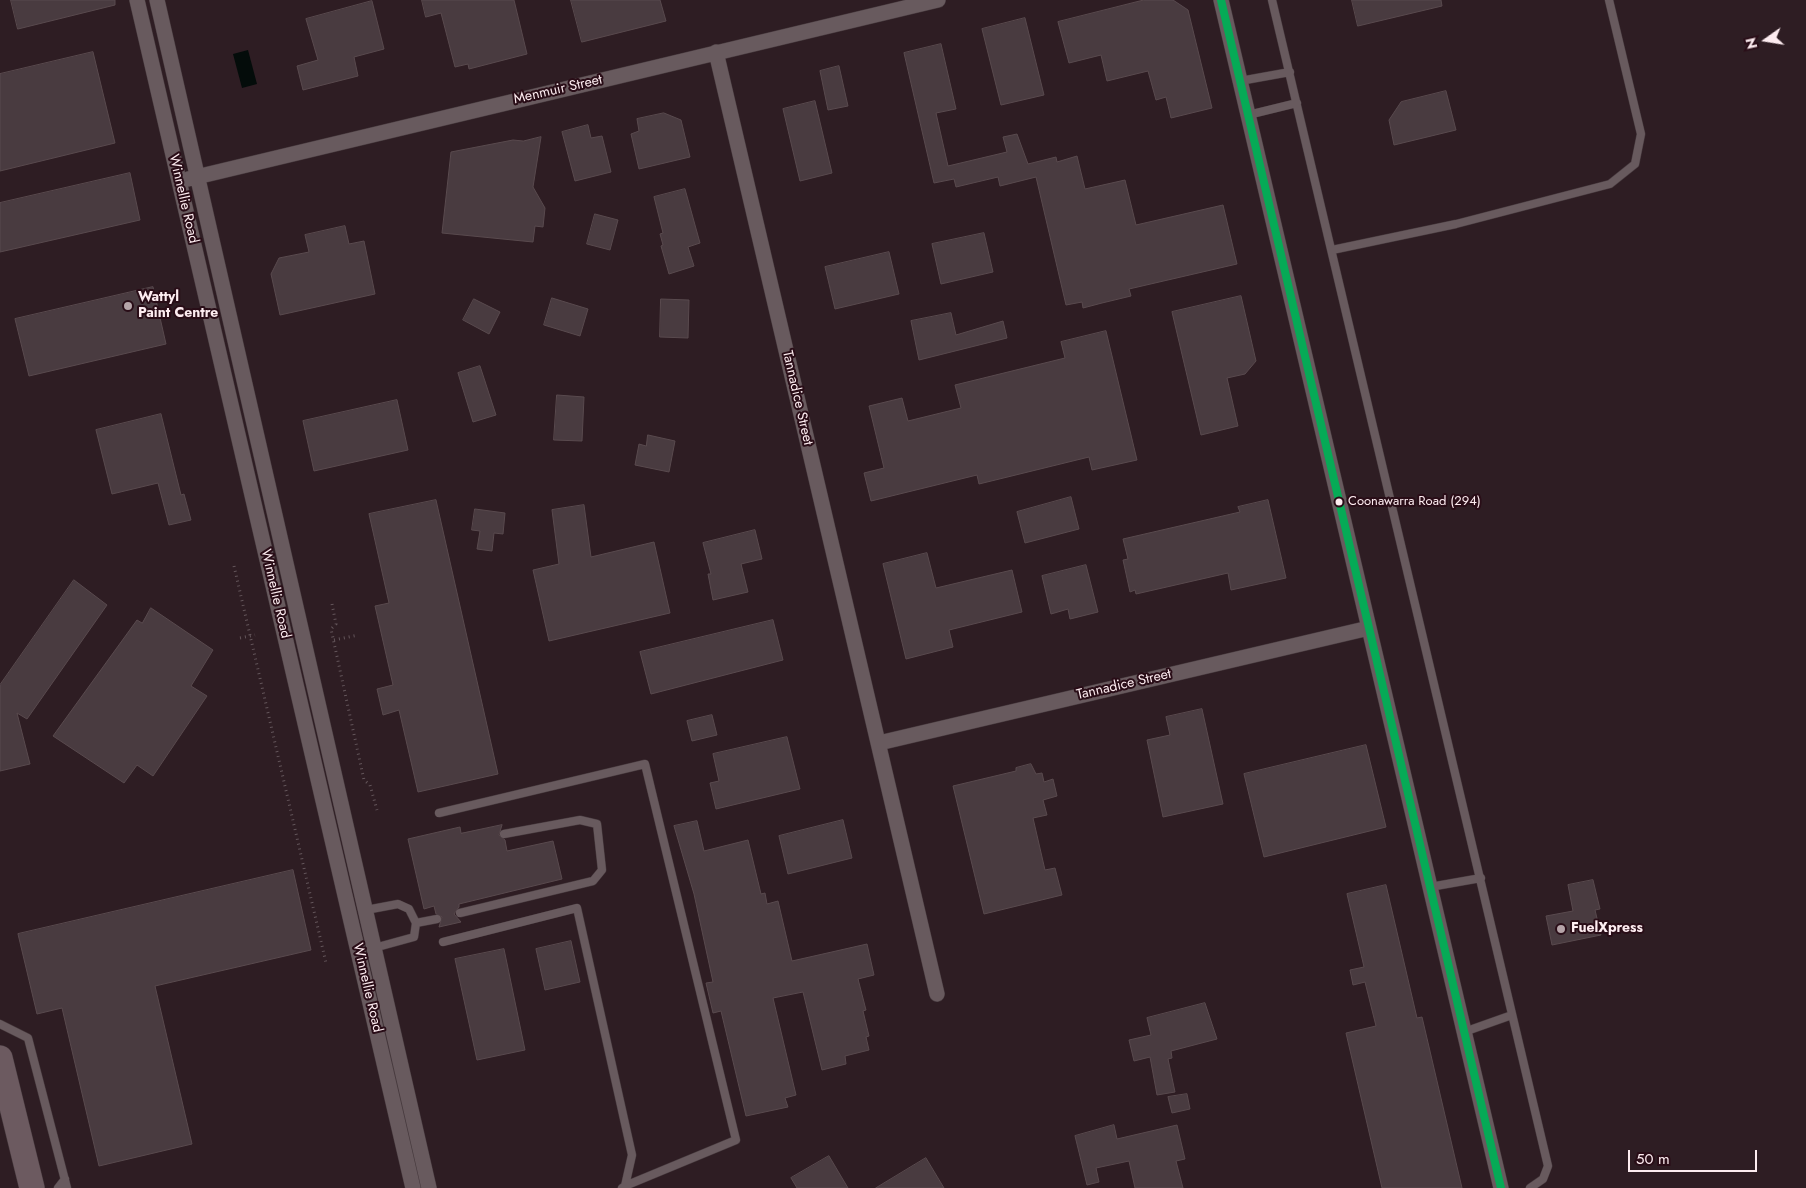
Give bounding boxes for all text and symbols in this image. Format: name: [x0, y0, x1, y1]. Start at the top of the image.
north arrow: [1741, 15, 1791, 65]
text: N: [1740, 36, 1762, 51]
street label: Menmuir Street: [512, 72, 604, 108]
street label: Winnellie Road: [165, 153, 201, 245]
place label: Wattyl Paint Centre: [138, 290, 218, 322]
marker: Wattyl Paint Centre: [122, 300, 134, 312]
street label: Tannadice Street: [778, 349, 816, 447]
place label: Coonawarra Road (294): [1348, 494, 1481, 510]
marker: Coonawarra Road (294): [1334, 497, 1344, 507]
street label: Winnellie Road: [257, 548, 293, 640]
street label: Tannadice Street: [1075, 666, 1173, 704]
place label: FuelXpress: [1571, 921, 1643, 937]
marker: FuelXpress: [1555, 923, 1567, 935]
street label: Winnellie Road: [349, 942, 385, 1034]
scale bar: [1631, 1140, 1760, 1172]
text: 50 m: [1636, 1148, 1670, 1170]

